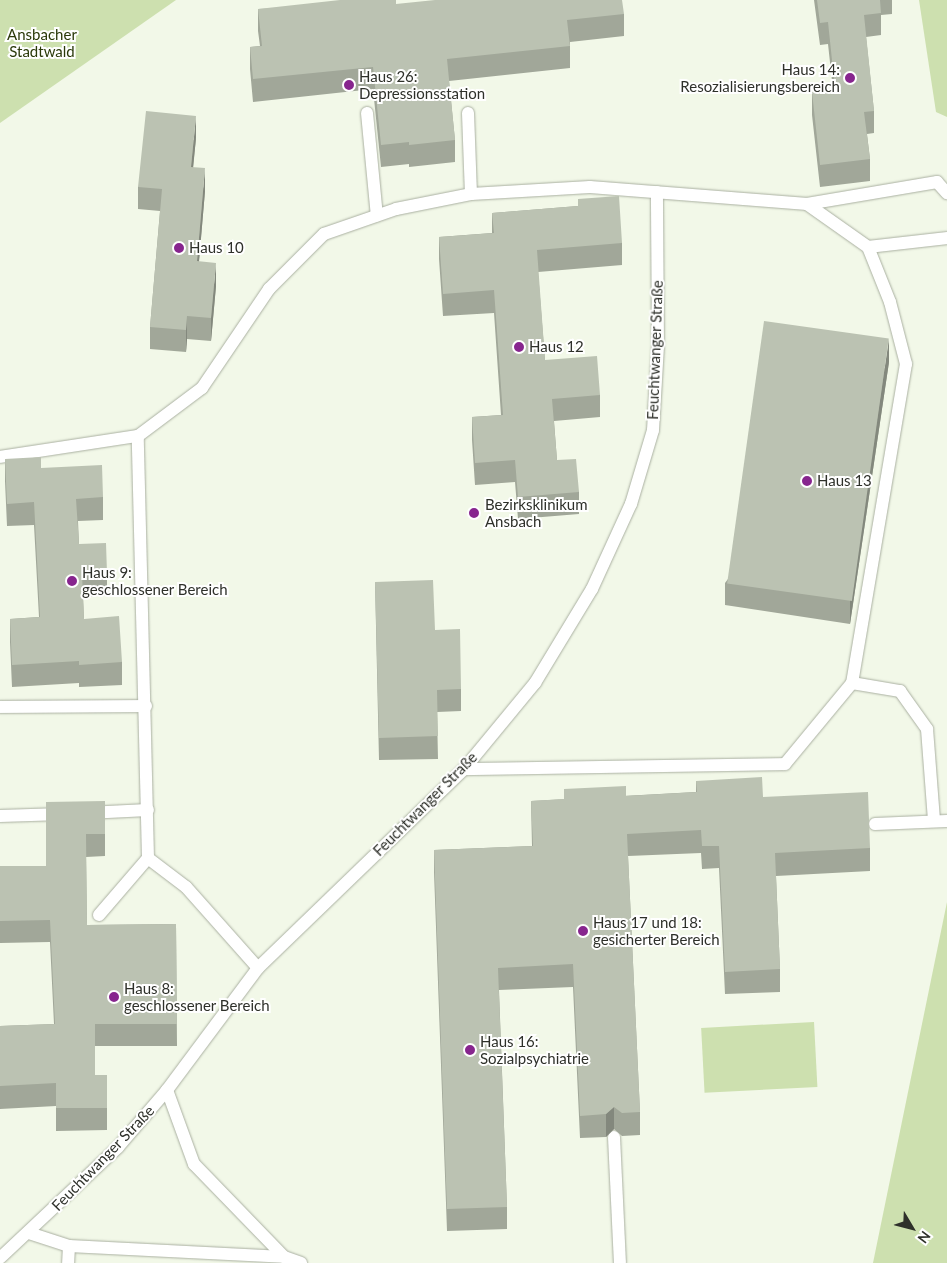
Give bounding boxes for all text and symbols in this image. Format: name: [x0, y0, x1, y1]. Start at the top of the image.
park label: Ansbacher Stadtwald: [7, 25, 77, 60]
place label: Haus 14: Resozialisierungsbereich: [680, 60, 840, 95]
place label: Haus 26: Depressionsstation: [359, 67, 485, 102]
marker: Haus 14: Resozialisierungsbereich: [844, 72, 856, 84]
marker: Haus 26: Depressionsstation: [343, 79, 355, 91]
place label: Haus 10: [189, 239, 244, 257]
marker: Haus 10: [173, 242, 185, 254]
street label: Feuchtwanger Straße: [644, 280, 666, 420]
place label: Haus 12: [529, 338, 584, 356]
marker: Haus 12: [513, 341, 525, 353]
place label: Haus 13: [817, 472, 872, 490]
marker: Haus 13: [801, 475, 813, 487]
place label: Bezirksklinikum Ansbach: [485, 495, 588, 530]
marker: Bezirksklinikum Ansbach: [467, 506, 481, 520]
place label: Haus 9: geschlossener Bereich: [82, 563, 228, 598]
marker: Haus 9: geschlossener Bereich: [66, 575, 78, 587]
street label: Feuchtwanger Straße: [369, 748, 481, 860]
place label: Haus 17 und 18: gesicherter Bereich: [593, 913, 720, 948]
marker: Haus 17 und 18: gesicherter Bereich: [577, 925, 589, 937]
place label: Haus 8: geschlossener Bereich: [124, 979, 270, 1014]
marker: Haus 8: geschlossener Bereich: [108, 991, 120, 1003]
place label: Haus 16: Sozialpsychiatrie: [480, 1032, 589, 1067]
marker: Haus 16: Sozialpsychiatrie: [464, 1044, 476, 1056]
street label: Feuchtwanger Straße: [48, 1101, 158, 1215]
north arrow: [887, 1203, 937, 1253]
text: N: [914, 1228, 934, 1247]

